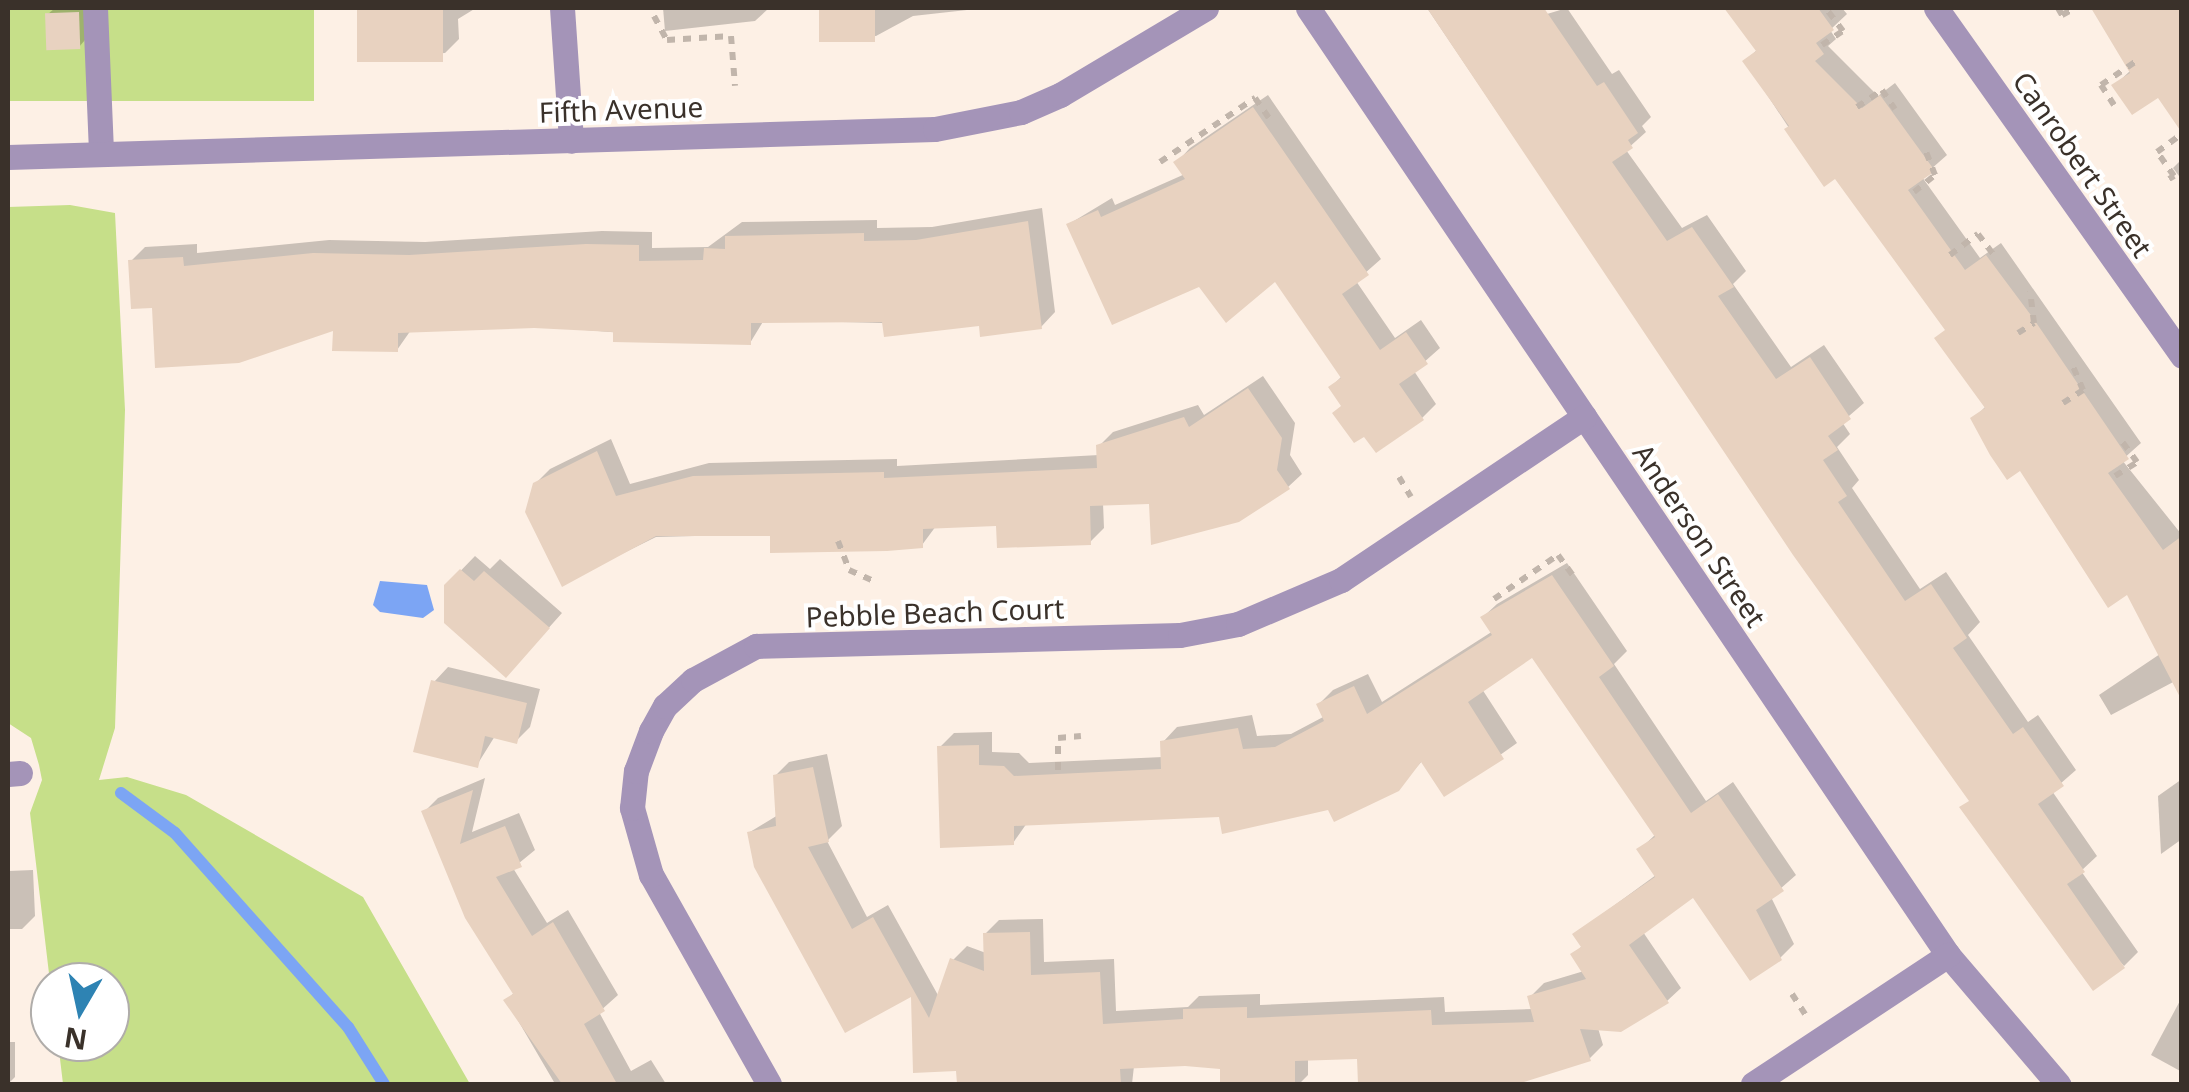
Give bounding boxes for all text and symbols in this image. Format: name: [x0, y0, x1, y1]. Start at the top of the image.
street label: Canrobert Street: [2006, 65, 2160, 263]
street label: Fifth Avenue: [538, 89, 704, 129]
street label: Anderson Street: [1627, 437, 1773, 633]
street label: Pebble Beach Court: [805, 591, 1065, 633]
north arrow: [30, 962, 130, 1062]
text: N: [61, 1019, 90, 1060]

